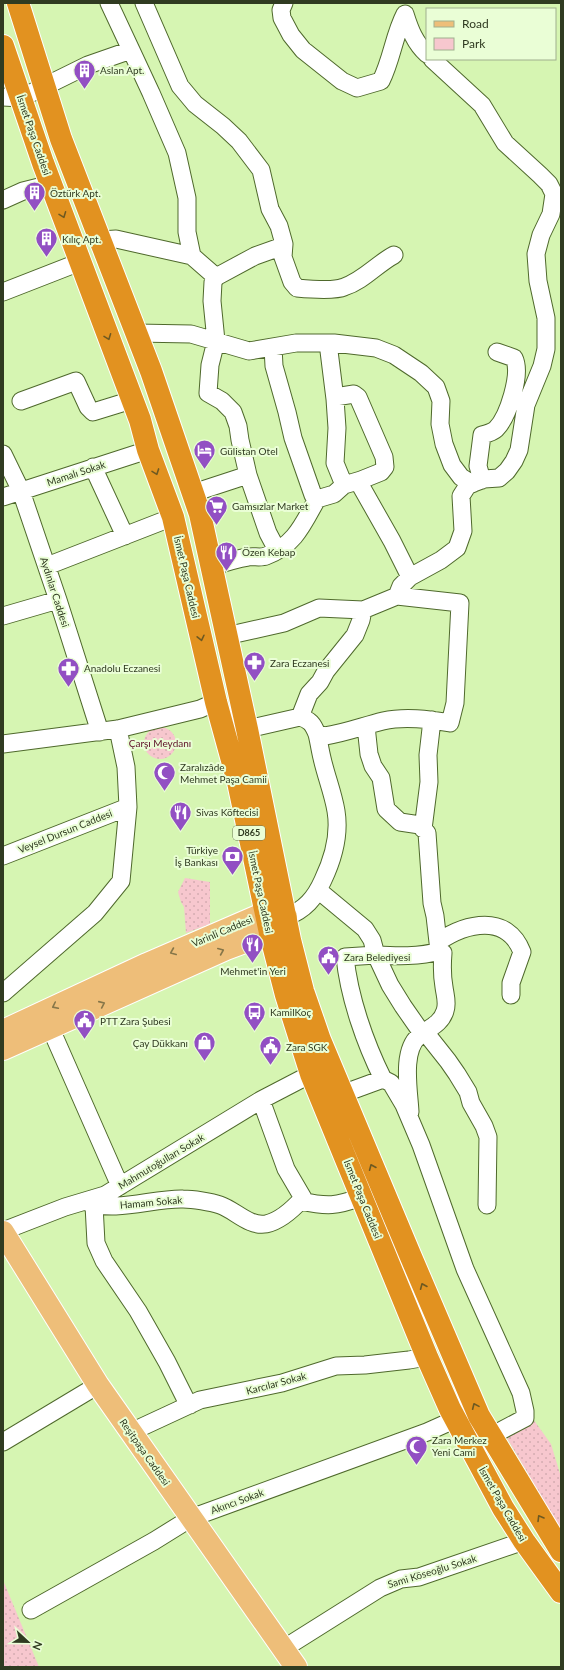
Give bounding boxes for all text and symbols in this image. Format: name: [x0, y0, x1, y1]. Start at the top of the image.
legend: [426, 8, 556, 60]
text: Road: [462, 16, 489, 31]
text: Park: [462, 36, 486, 51]
building icon: Aslan Apt.: [71, 57, 97, 90]
place label: Aslan Apt.: [100, 64, 144, 76]
street label: İsmet Paşa Caddesi: [15, 93, 53, 177]
building icon: Öztürk Apt.: [22, 180, 48, 213]
place label: Öztürk Apt.: [50, 187, 101, 199]
one-way arrow: [58, 211, 66, 218]
building icon: Kılıç Apt.: [33, 226, 59, 259]
place label: Kılıç Apt.: [62, 233, 101, 245]
one-way arrow: [104, 333, 112, 340]
hotel icon: Gülistan Otel: [191, 438, 217, 471]
place label: Gülistan Otel: [220, 445, 278, 457]
street label: Mamalı Sokak: [45, 458, 108, 488]
one-way arrow: [152, 469, 160, 476]
supermarket icon: Gamsızlar Market: [204, 493, 230, 526]
place label: Gamsızlar Market: [232, 500, 309, 512]
street label: İsmet Paşa Caddesi: [172, 535, 202, 619]
restaurant icon: Özen Kebap: [213, 539, 239, 572]
place label: Özen Kebap: [242, 546, 296, 558]
street label: Aydınlar Caddesi: [38, 555, 72, 629]
one-way arrow: [196, 635, 204, 641]
pharmacy icon: Zara Eczanesi: [242, 650, 268, 683]
pharmacy icon: Anadolu Eczanesi: [55, 655, 81, 688]
place label: Zara Eczanesi: [270, 657, 329, 669]
place label: Anadolu Eczanesi: [84, 662, 160, 674]
park label: Çarşı Meydanı: [129, 737, 191, 749]
mosque icon: Zaralızâde Mehmet Paşa Camii: [152, 760, 178, 793]
place label: Zaralızâde Mehmet Paşa Camii: [180, 761, 267, 785]
restaurant icon: Sivas Köftecisi: [168, 799, 194, 832]
place label: Sivas Köftecisi: [196, 806, 259, 818]
street label: Veysel Dursun Caddesi: [16, 807, 114, 855]
road number: D865: [233, 826, 265, 840]
bank icon: Türkiye İş Bankası: [220, 843, 246, 876]
place label: Türkiye İş Bankası: [175, 844, 218, 868]
street label: İsmet Paşa Caddesi: [246, 850, 276, 934]
street label: Varinli Caddesi: [190, 913, 254, 949]
restaurant icon: Mehmet'in Yeri: [240, 932, 266, 965]
public building icon: Zara Belediyesi: [315, 944, 341, 977]
one-way arrow: [170, 947, 178, 955]
one-way arrow: [217, 948, 224, 956]
place label: Zara Belediyesi: [344, 951, 410, 963]
place label: Mehmet'in Yeri: [220, 965, 286, 977]
bus stop icon: KamilKoç: [242, 999, 268, 1032]
one-way arrow: [52, 1001, 59, 1009]
one-way arrow: [98, 1001, 106, 1009]
place label: KamilKoç: [270, 1006, 311, 1018]
public building icon: PTT Zara Şubesi: [71, 1008, 97, 1041]
place label: PTT Zara Şubesi: [100, 1015, 171, 1027]
shop icon: Çay Dükkanı: [191, 1030, 217, 1063]
public building icon: Zara SGK: [258, 1034, 284, 1067]
place label: Çay Dükkanı: [133, 1037, 188, 1049]
place label: Zara SGK: [286, 1041, 328, 1053]
street label: Mahmutoğulları Sokak: [116, 1130, 207, 1191]
street label: İsmet Paşa Caddesi: [342, 1158, 384, 1240]
one-way arrow: [369, 1163, 377, 1170]
street label: Hamam Sokak: [119, 1193, 184, 1211]
one-way arrow: [420, 1283, 428, 1291]
street label: Karcılar Sokak: [245, 1369, 308, 1397]
one-way arrow: [471, 1402, 479, 1409]
street label: Reşitpaşa Caddesi: [117, 1416, 173, 1488]
mosque icon: Zara Merkez Yeni Cami: [404, 1433, 430, 1466]
place label: Zara Merkez Yeni Cami: [432, 1434, 487, 1458]
street label: İsmet Paşa Caddesi: [477, 1465, 529, 1543]
street label: Akıncı Sokak: [209, 1486, 266, 1516]
one-way arrow: [537, 1515, 545, 1522]
street label: Sami Köseoğlu Sokak: [386, 1551, 479, 1590]
north arrow: [8, 1622, 48, 1662]
text: N: [30, 1640, 45, 1652]

